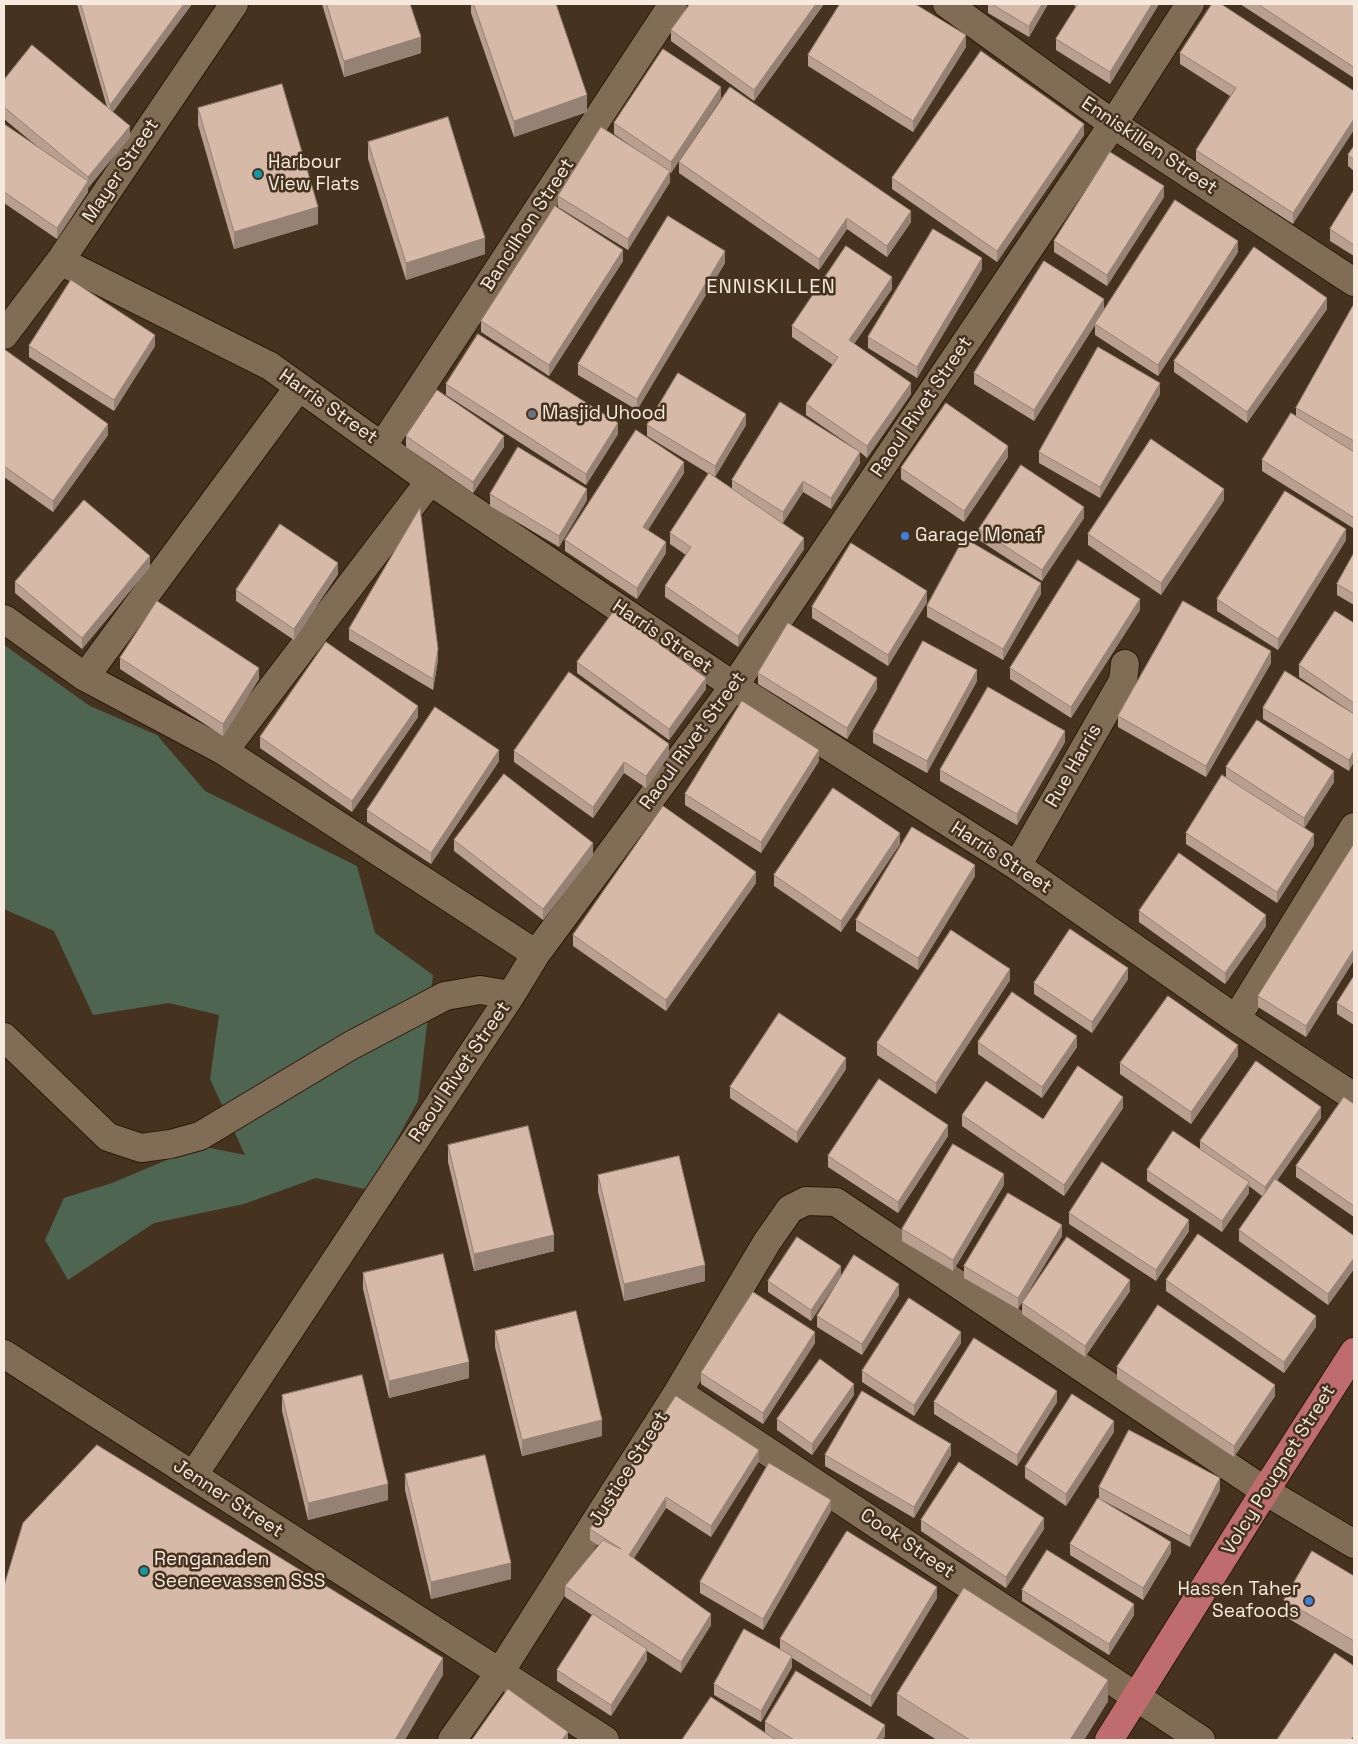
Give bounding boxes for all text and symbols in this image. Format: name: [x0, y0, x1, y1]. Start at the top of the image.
street label: Enniskillen Street: [1077, 92, 1221, 200]
street label: Mayer Street: [78, 115, 164, 227]
place label: Harbour View Flats: [268, 152, 360, 196]
street label: Bancilhon Street: [477, 154, 579, 296]
marker: Harbour View Flats: [252, 168, 264, 180]
district label: ENNISKILLEN: [705, 276, 837, 300]
street label: Raoul Rivet Street: [867, 332, 977, 482]
street label: Harris Street: [274, 365, 382, 449]
place label: Masjid Uhood: [542, 403, 666, 425]
marker: Masjid Uhood: [526, 408, 538, 420]
place label: Garage Monaf: [915, 525, 1043, 547]
marker: Garage Monaf: [899, 530, 911, 542]
street label: Harris Street: [608, 595, 716, 679]
street label: Raoul Rivet Street: [635, 668, 751, 814]
street label: Rue Harris: [1041, 720, 1107, 812]
street label: Harris Street: [946, 817, 1056, 899]
street label: Raoul Rivet Street: [405, 997, 515, 1147]
street label: Volcy Pougnet Street: [1217, 1381, 1341, 1559]
street label: Justice Street: [585, 1407, 673, 1531]
street label: Jenner Street: [169, 1455, 287, 1543]
street label: Cook Street: [856, 1504, 958, 1584]
place label: Renganaden Seeneevassen SSS: [154, 1549, 325, 1593]
marker: Renganaden Seeneevassen SSS: [138, 1565, 150, 1577]
place label: Hassen Taher Seafoods: [1177, 1579, 1299, 1623]
marker: Hassen Taher Seafoods: [1303, 1595, 1315, 1607]

